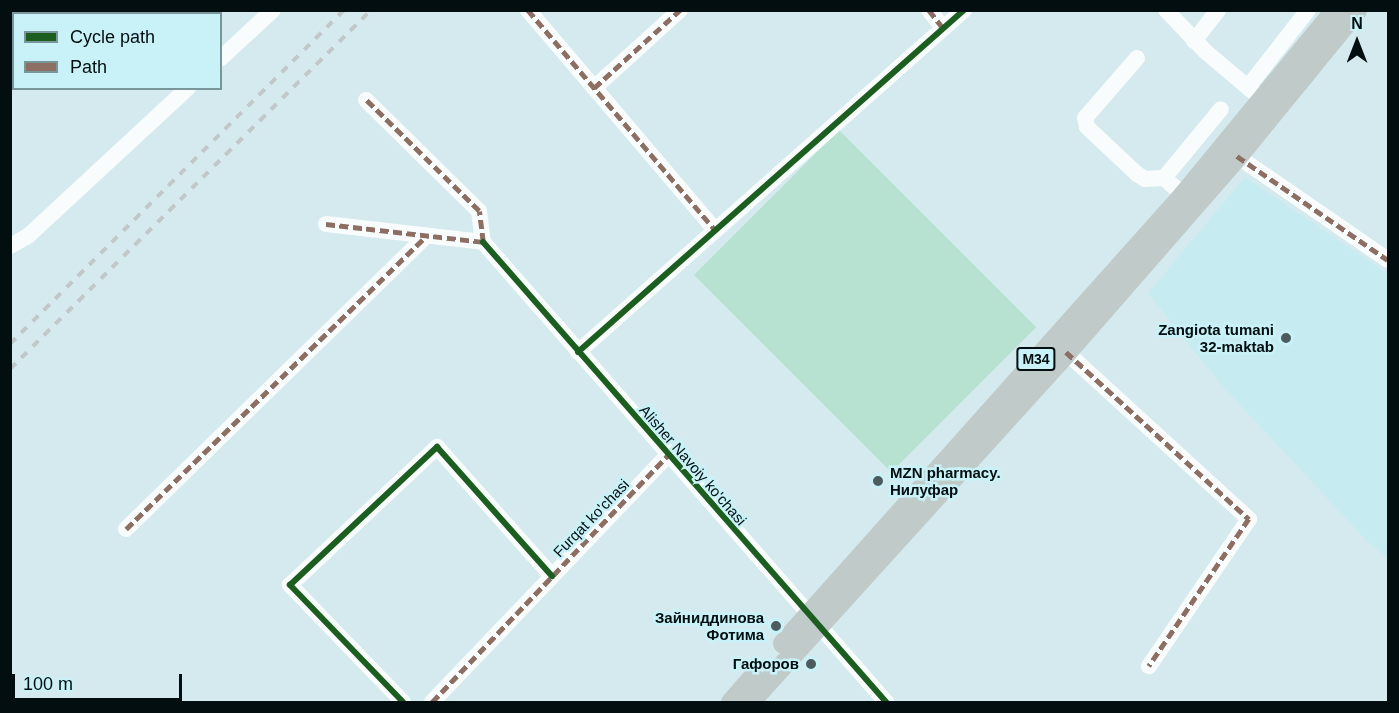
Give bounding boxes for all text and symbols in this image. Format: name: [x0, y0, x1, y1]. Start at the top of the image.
legend: [12, 12, 222, 90]
north arrow: [1327, 12, 1387, 72]
text: N: [1351, 15, 1363, 32]
text: Cycle path: [70, 27, 155, 47]
text: Path: [70, 57, 107, 77]
place label: Zangiota tumani 32-maktab: [1158, 320, 1274, 355]
marker: Zangiota tumani 32-maktab: [1279, 331, 1293, 345]
road number: M34: [1015, 348, 1057, 370]
street label: Alisher Navoiy ko'chasi: [636, 401, 750, 529]
place label: MZN pharmacy. Нилуфар: [890, 463, 1001, 498]
marker: MZN pharmacy. Нилуфар: [871, 474, 885, 488]
street label: Furqat ko'chasi: [549, 475, 633, 561]
place label: Зайниддинова Фотима: [655, 608, 764, 643]
marker: Зайниддинова Фотима: [769, 619, 783, 633]
place label: Гафоров: [733, 655, 799, 673]
marker: Гафоров: [804, 657, 818, 671]
scale bar: [15, 662, 184, 700]
text: 100 m: [23, 674, 73, 694]

